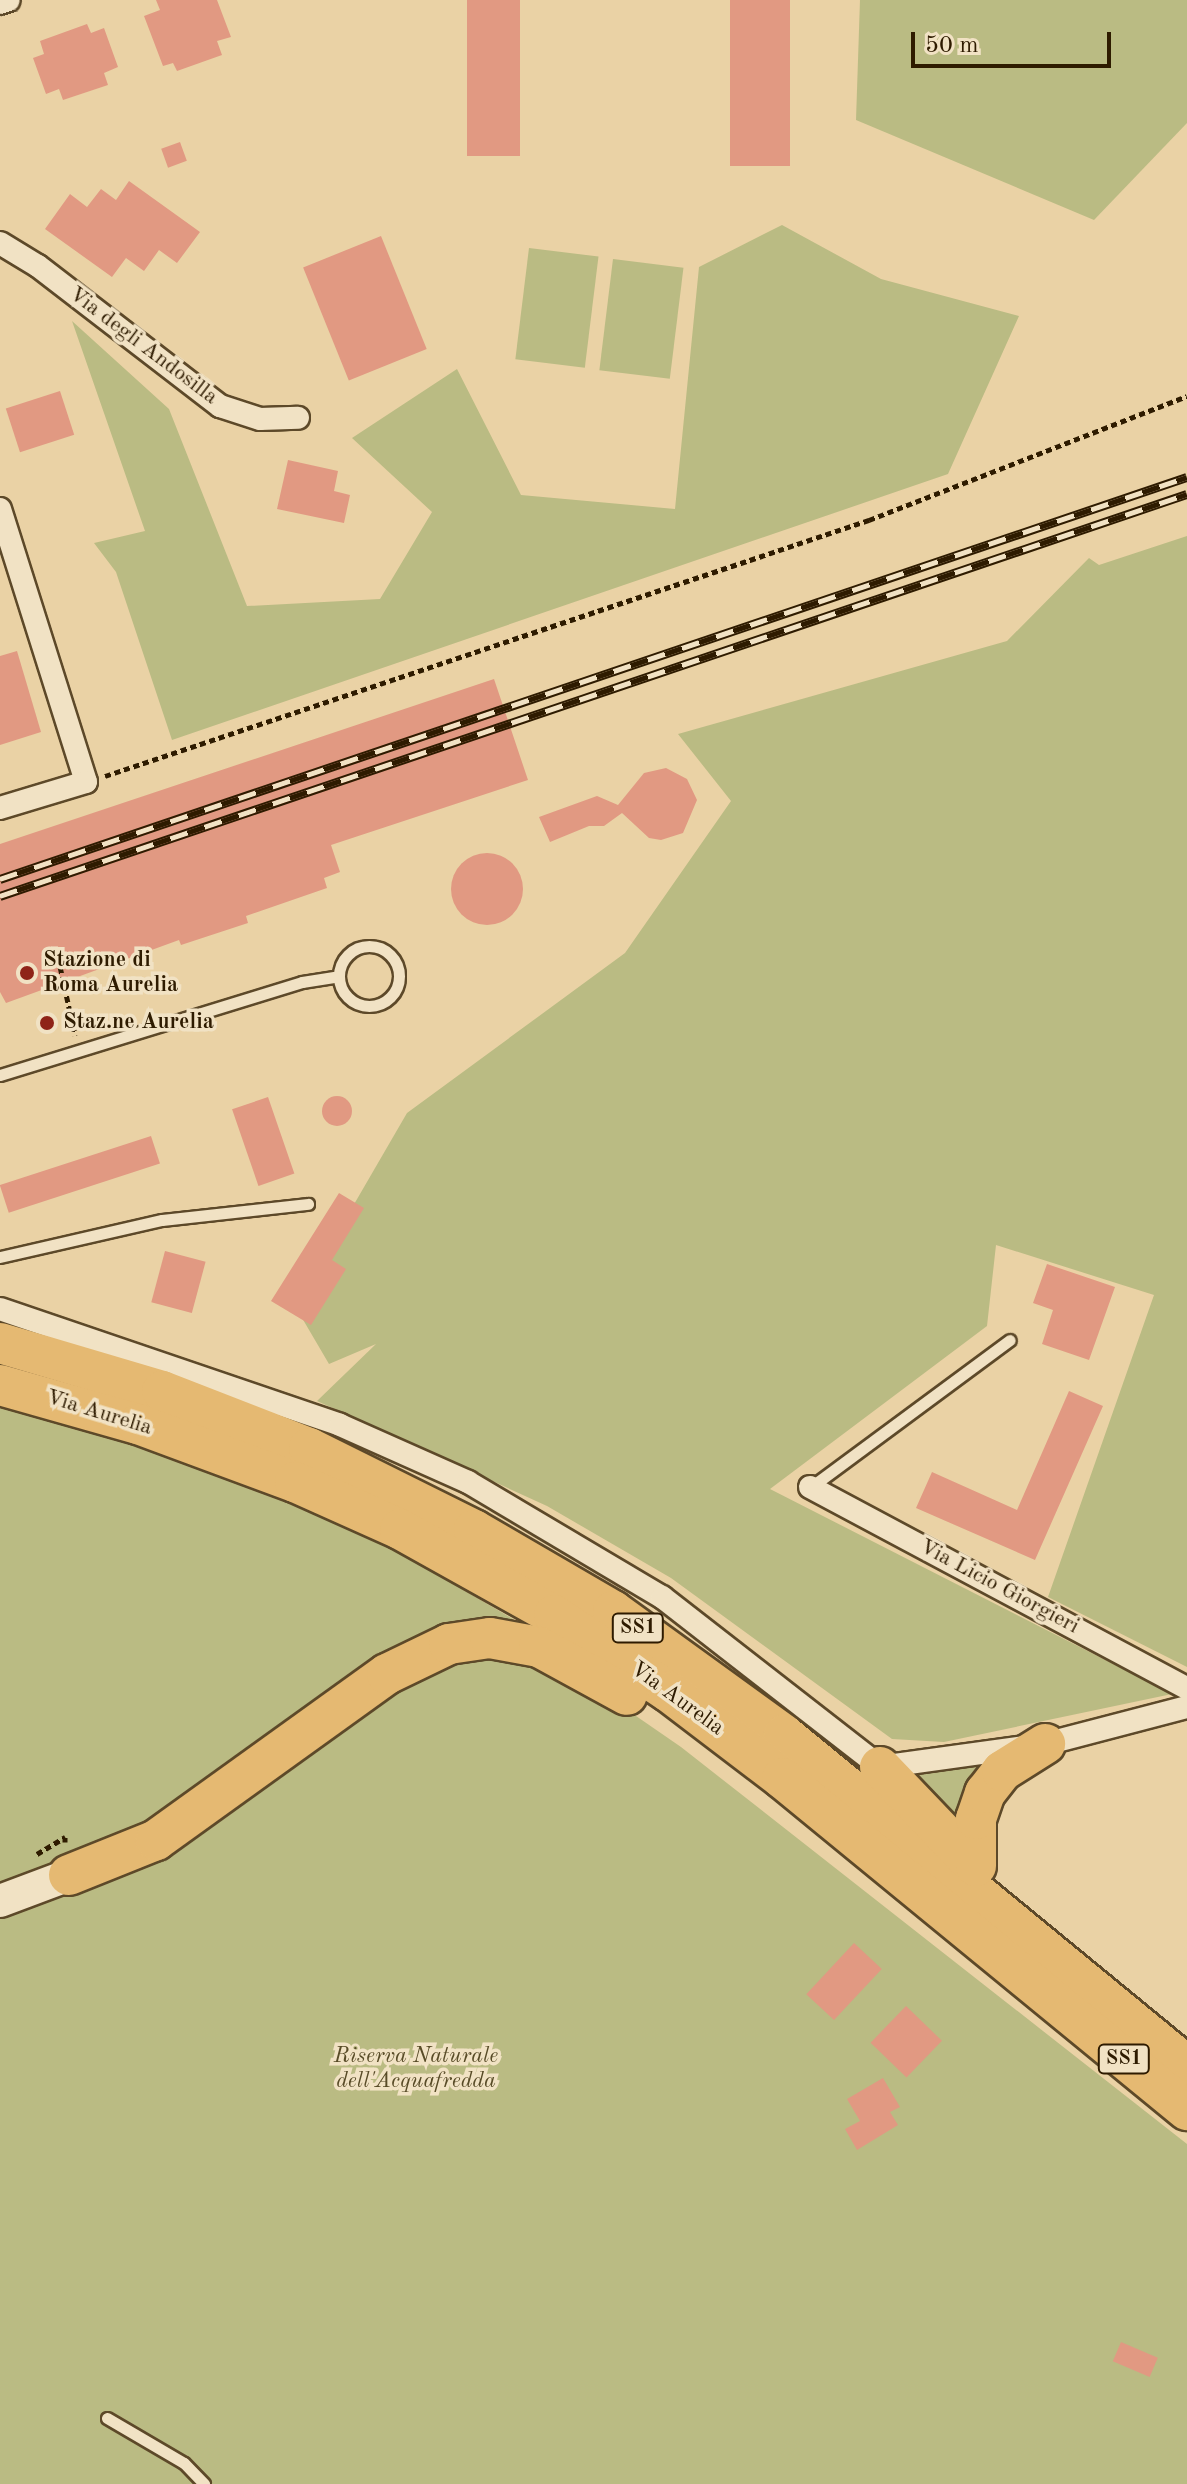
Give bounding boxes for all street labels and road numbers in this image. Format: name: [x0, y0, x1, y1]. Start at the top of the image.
street label: Via degli Andosilla: [63, 281, 223, 411]
street label: Via Aurelia: [43, 1384, 155, 1442]
street label: Via Licio Giorgieri: [915, 1534, 1083, 1640]
road number: SS1: [610, 1612, 666, 1644]
street label: Via Aurelia: [625, 1656, 729, 1742]
road number: SS1: [1096, 2043, 1152, 2075]

